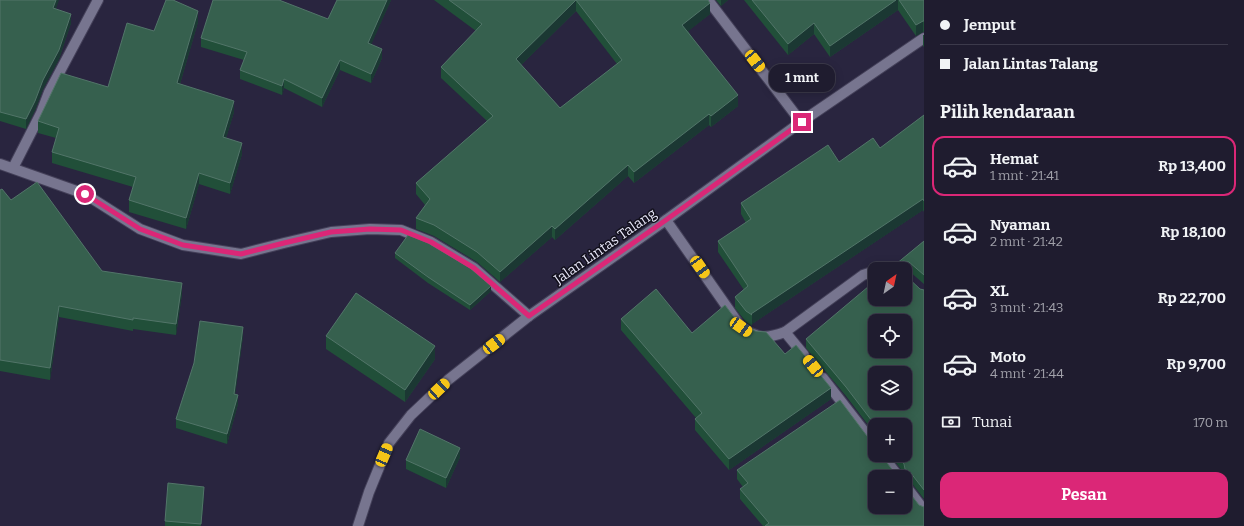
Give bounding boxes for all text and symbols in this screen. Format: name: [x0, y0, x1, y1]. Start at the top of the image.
text: Jemput: [964, 16, 1016, 34]
car: [743, 48, 767, 74]
text: Jalan Lintas Talang: [964, 55, 1098, 73]
callout: 1 mnt: [769, 64, 835, 92]
text: 1 mnt: [785, 70, 819, 85]
text: Pilih kendaraan: [940, 101, 1075, 123]
route end: [793, 113, 811, 131]
icon: car: [942, 148, 978, 184]
text: Hemat: [990, 150, 1039, 168]
text: Rp 13,400: [1158, 157, 1226, 175]
text: 1 mnt · 21:41: [990, 168, 1059, 183]
route start: [76, 185, 94, 203]
street label: Jalan Lintas Talang: [550, 205, 660, 289]
icon: car: [942, 214, 978, 250]
text: Nyaman: [990, 216, 1050, 234]
text: Rp 18,100: [1160, 223, 1226, 241]
text: 2 mnt · 21:42: [990, 234, 1063, 249]
car: [688, 254, 712, 280]
north arrow: [868, 262, 912, 306]
map controls: [868, 262, 912, 514]
icon: car: [942, 280, 978, 316]
text: XL: [990, 282, 1009, 300]
text: Rp 22,700: [1158, 289, 1226, 307]
text: 3 mnt · 21:43: [990, 300, 1063, 315]
button: locate: [868, 314, 912, 358]
car: [728, 315, 754, 339]
car: [481, 332, 507, 356]
icon: car: [942, 346, 978, 382]
text: Moto: [990, 348, 1026, 366]
car: [801, 353, 825, 379]
text: Rp 9,700: [1167, 355, 1226, 373]
button: layers: [868, 366, 912, 410]
text: 4 mnt · 21:44: [990, 366, 1064, 381]
car: [426, 376, 452, 402]
icon: cash: [940, 411, 962, 433]
text: Tunai: [972, 413, 1012, 431]
text: 170 m: [1193, 415, 1228, 430]
button: +: [868, 418, 912, 462]
car: [374, 442, 394, 468]
button: −: [868, 470, 912, 514]
button: Pesan: [940, 472, 1228, 518]

